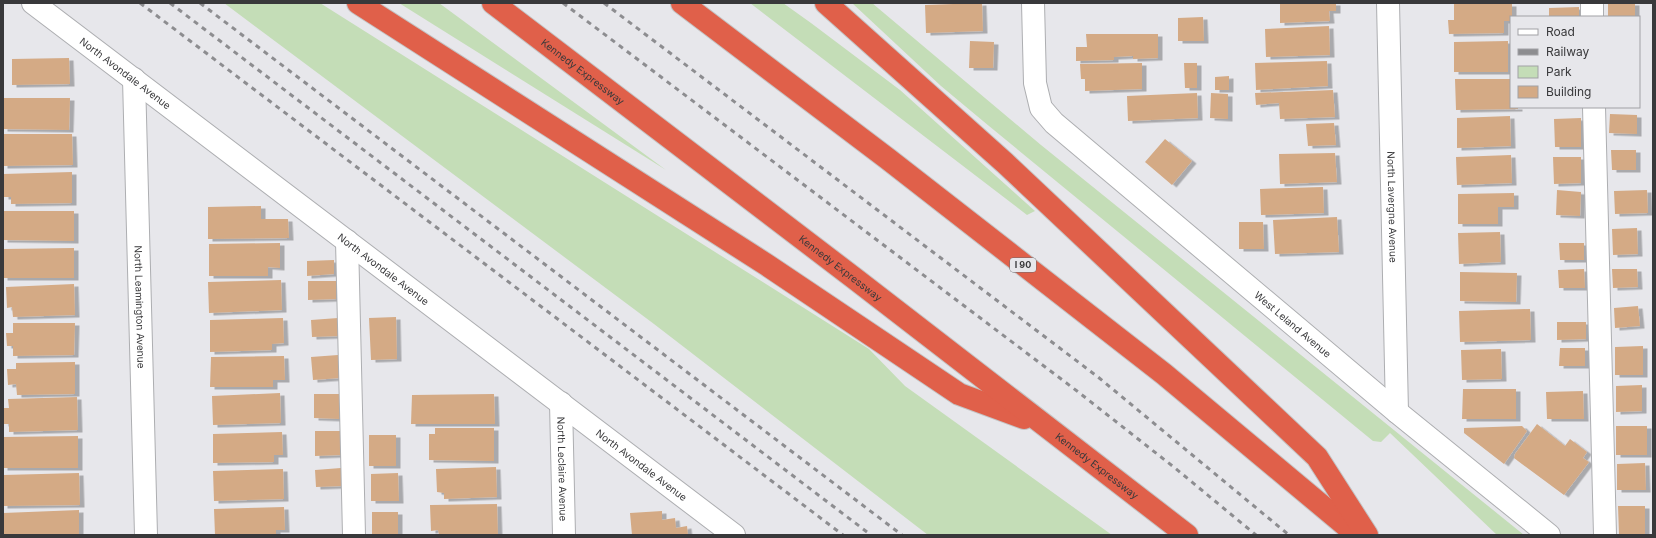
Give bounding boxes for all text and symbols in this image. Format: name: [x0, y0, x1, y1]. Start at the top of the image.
legend: [1510, 16, 1640, 108]
text: Road: [1546, 24, 1575, 39]
street label: North Avondale Avenue: [78, 35, 173, 112]
street label: Kennedy Expressway: [539, 36, 627, 107]
text: Railway: [1546, 44, 1590, 59]
text: Park: [1546, 64, 1572, 79]
text: Building: [1546, 84, 1591, 99]
street label: North Lavergne Avenue: [1385, 151, 1400, 263]
street label: North Avondale Avenue: [336, 231, 431, 307]
street label: Kennedy Expressway: [797, 232, 885, 304]
street label: North Leamington Avenue: [132, 245, 148, 369]
road number: I 90: [1010, 258, 1036, 272]
street label: West Leland Avenue: [1252, 289, 1334, 360]
street label: North Leclaire Avenue: [555, 417, 570, 522]
street label: North Avondale Avenue: [594, 427, 690, 503]
street label: Kennedy Expressway: [1053, 430, 1141, 502]

